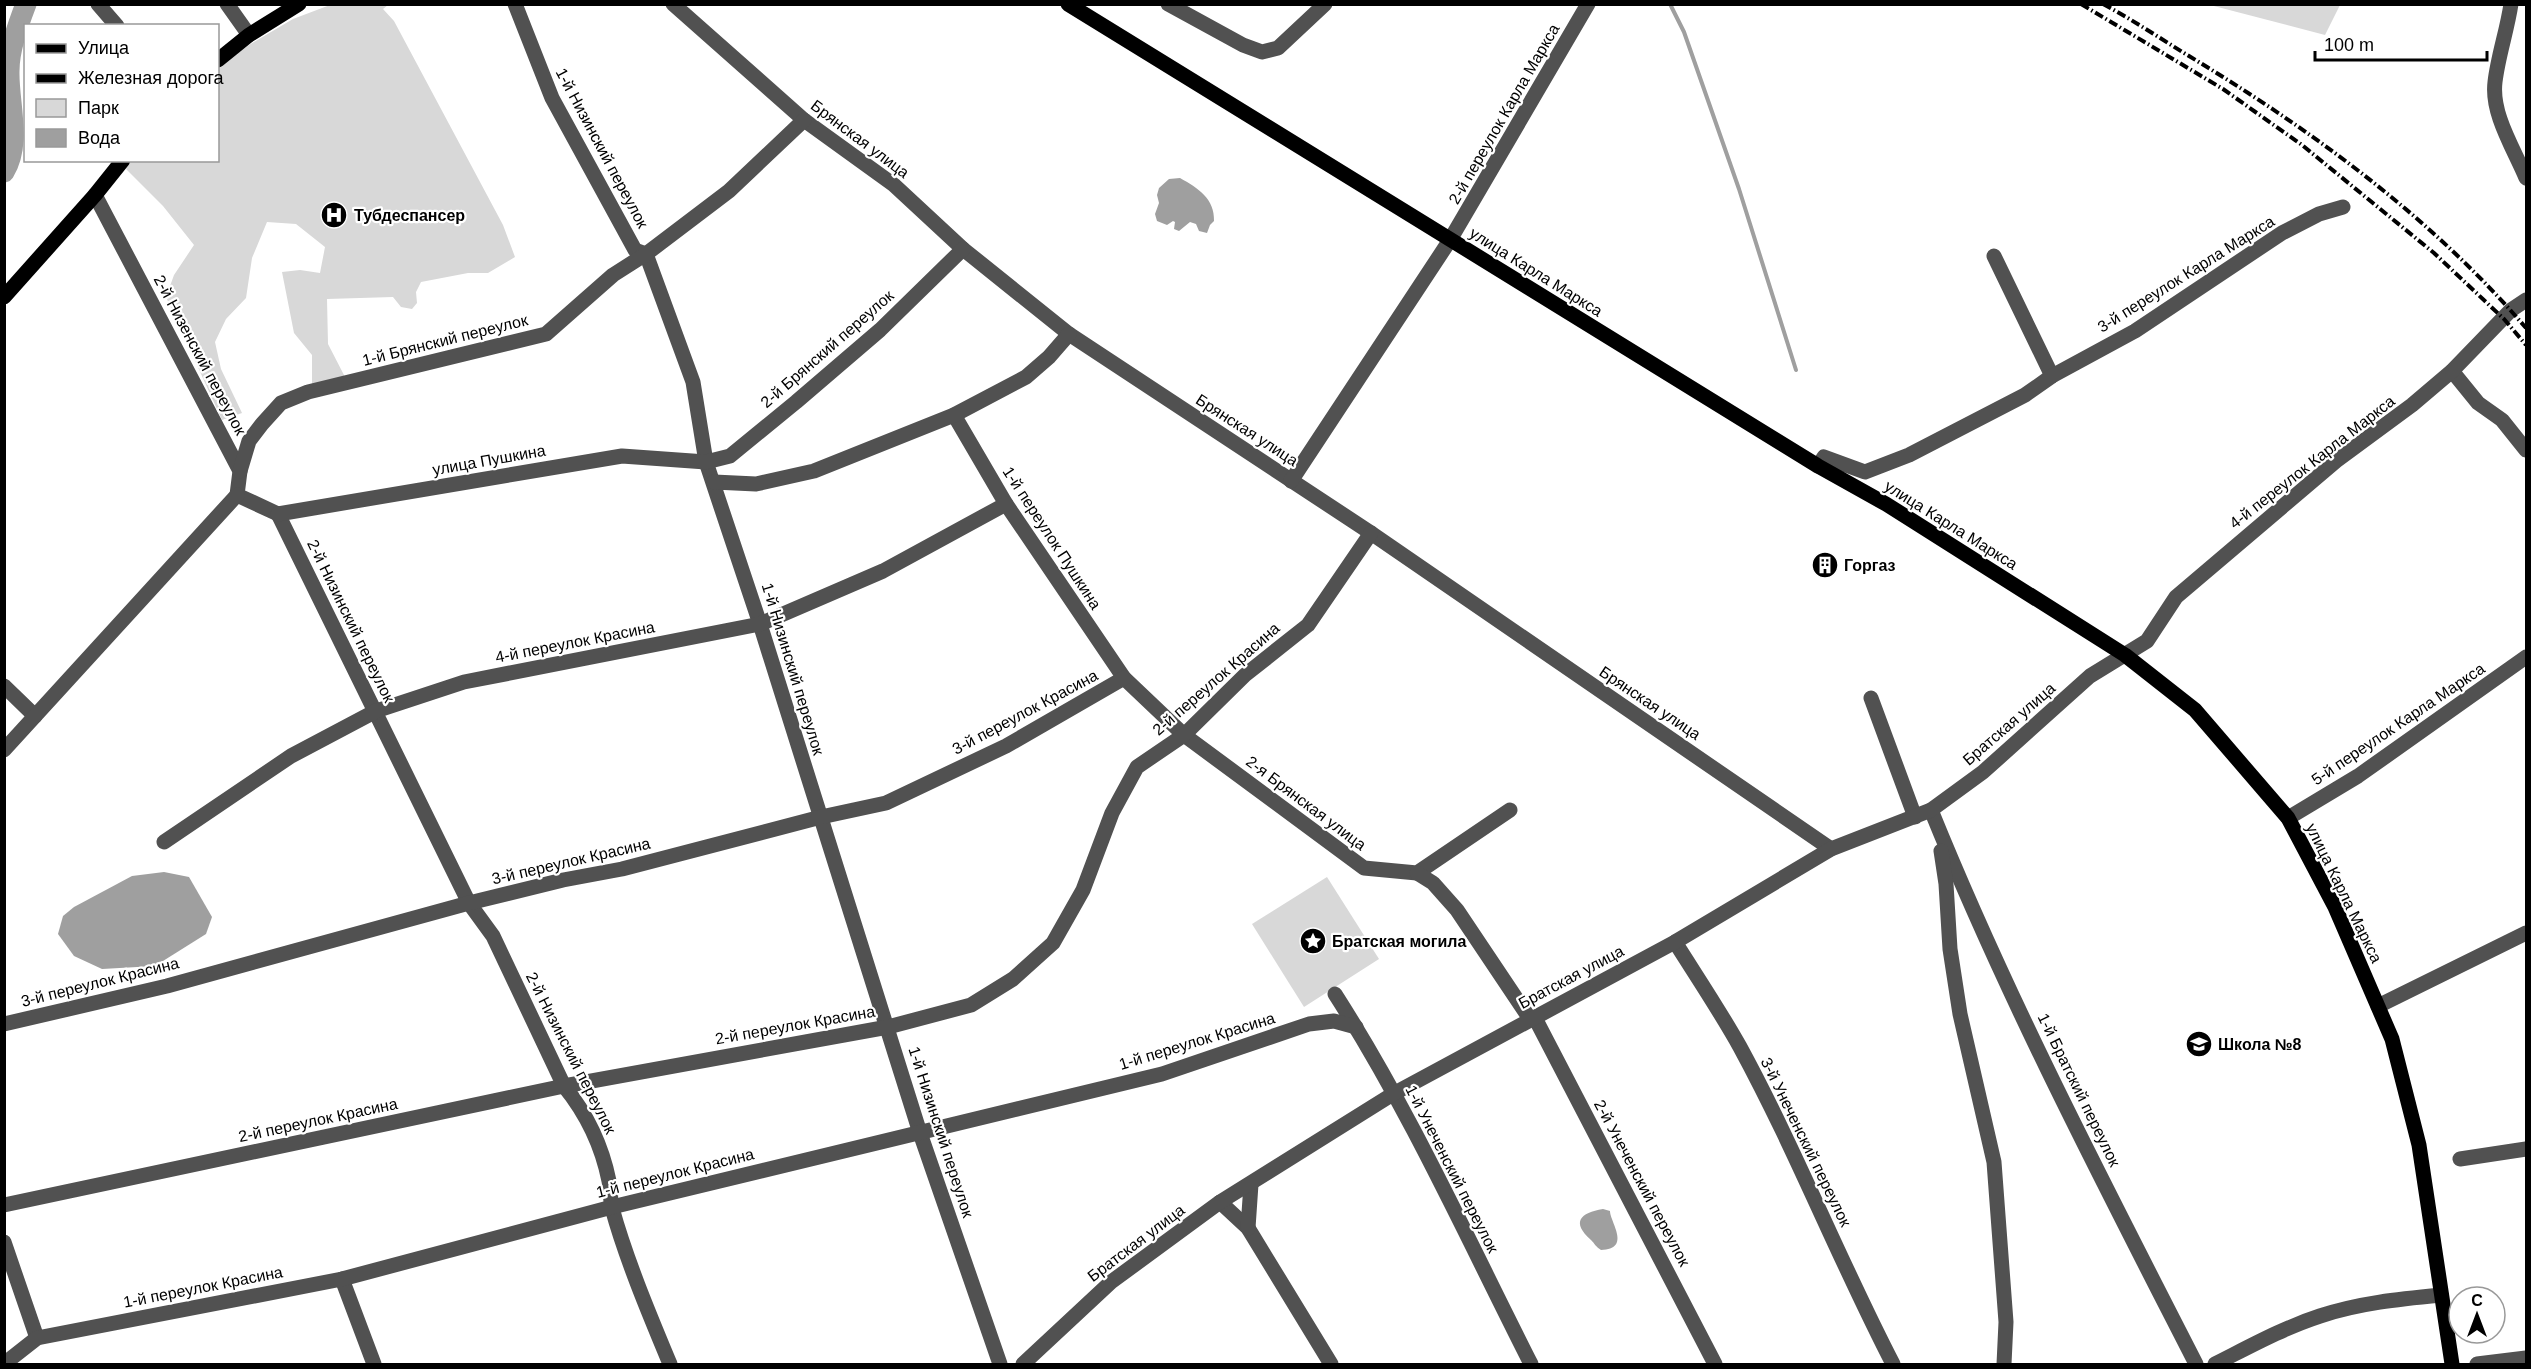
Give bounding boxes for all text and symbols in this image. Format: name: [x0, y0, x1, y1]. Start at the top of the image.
street label: 2-й переулок Карла Маркса: [1445, 21, 1563, 207]
legend: [24, 24, 219, 162]
scale bar: [2315, 24, 2488, 62]
text: 100 m: [2324, 35, 2374, 55]
text: Улица: [78, 38, 130, 58]
street label: 1-й Низинский переулок: [553, 65, 652, 232]
text: Железная дорога: [78, 68, 225, 88]
street label: Брянская улица: [808, 97, 912, 181]
text: Парк: [78, 98, 119, 118]
text: Вода: [78, 128, 121, 148]
hospital icon: Тубдеспансер: [319, 200, 349, 230]
place label: Тубдеспансер: [354, 207, 465, 224]
street label: 3-й переулок Карла Маркса: [2095, 212, 2277, 336]
street label: улица Карла Маркса: [1467, 224, 1605, 320]
street label: 2-й Низенский переулок: [151, 272, 250, 439]
street label: 2-й Брянский переулок: [757, 286, 897, 411]
street label: 1-й Брянский переулок: [361, 311, 530, 369]
street label: Брянская улица: [1193, 391, 1301, 469]
street label: 4-й переулок Карла Маркса: [2226, 392, 2398, 532]
street label: улица Пушкина: [431, 442, 547, 478]
street label: 1-й переулок Пушкина: [1000, 464, 1104, 612]
street label: улица Карла Маркса: [1882, 477, 2020, 573]
street label: 2-й Низинский переулок: [304, 537, 398, 706]
building icon: Горгаз: [1810, 550, 1840, 580]
place label: Горгаз: [1844, 557, 1896, 574]
street label: 1-й Низинский переулок: [759, 581, 828, 758]
street label: 4-й переулок Красина: [494, 618, 656, 666]
street label: 2-й переулок Красина: [1149, 619, 1283, 739]
street label: 5-й переулок Карла Маркса: [2308, 660, 2488, 788]
street label: Брянская улица: [1596, 663, 1704, 743]
street label: 3-й переулок Красина: [949, 666, 1101, 758]
street label: Братская улица: [1959, 679, 2059, 769]
street label: 2-я Брянская улица: [1243, 752, 1369, 854]
street label: улица Карла Маркса: [2303, 820, 2385, 966]
street label: 3-й переулок Красина: [490, 834, 652, 888]
place icon: Братская могила: [1298, 926, 1328, 956]
place label: Братская могила: [1332, 933, 1466, 950]
street label: Братская улица: [1516, 942, 1626, 1012]
street label: 3-й переулок Красина: [19, 954, 181, 1010]
street label: 2-й Низинский переулок: [523, 969, 620, 1137]
street label: 2-й переулок Красина: [714, 1003, 876, 1047]
street label: 1-й переулок Красина: [1117, 1009, 1277, 1073]
street label: 1-й Братский переулок: [2034, 1011, 2124, 1170]
school or university icon: Школа №8: [2184, 1029, 2214, 1059]
place label: Школа №8: [2218, 1036, 2302, 1053]
street label: 1-й Низинский переулок: [905, 1044, 977, 1221]
street label: 3-й Унеченский переулок: [1758, 1055, 1855, 1230]
street label: 1-й Унеченский переулок: [1402, 1082, 1502, 1257]
street label: 2-й переулок Красина: [237, 1095, 399, 1145]
street label: 2-й Унеченский переулок: [1591, 1097, 1694, 1270]
street label: 1-й переулок Красина: [594, 1145, 756, 1201]
street label: Братская улица: [1084, 1201, 1188, 1285]
street label: 1-й переулок Красина: [122, 1263, 284, 1311]
north arrow: [2447, 1285, 2507, 1345]
text: С: [2471, 1292, 2483, 1309]

